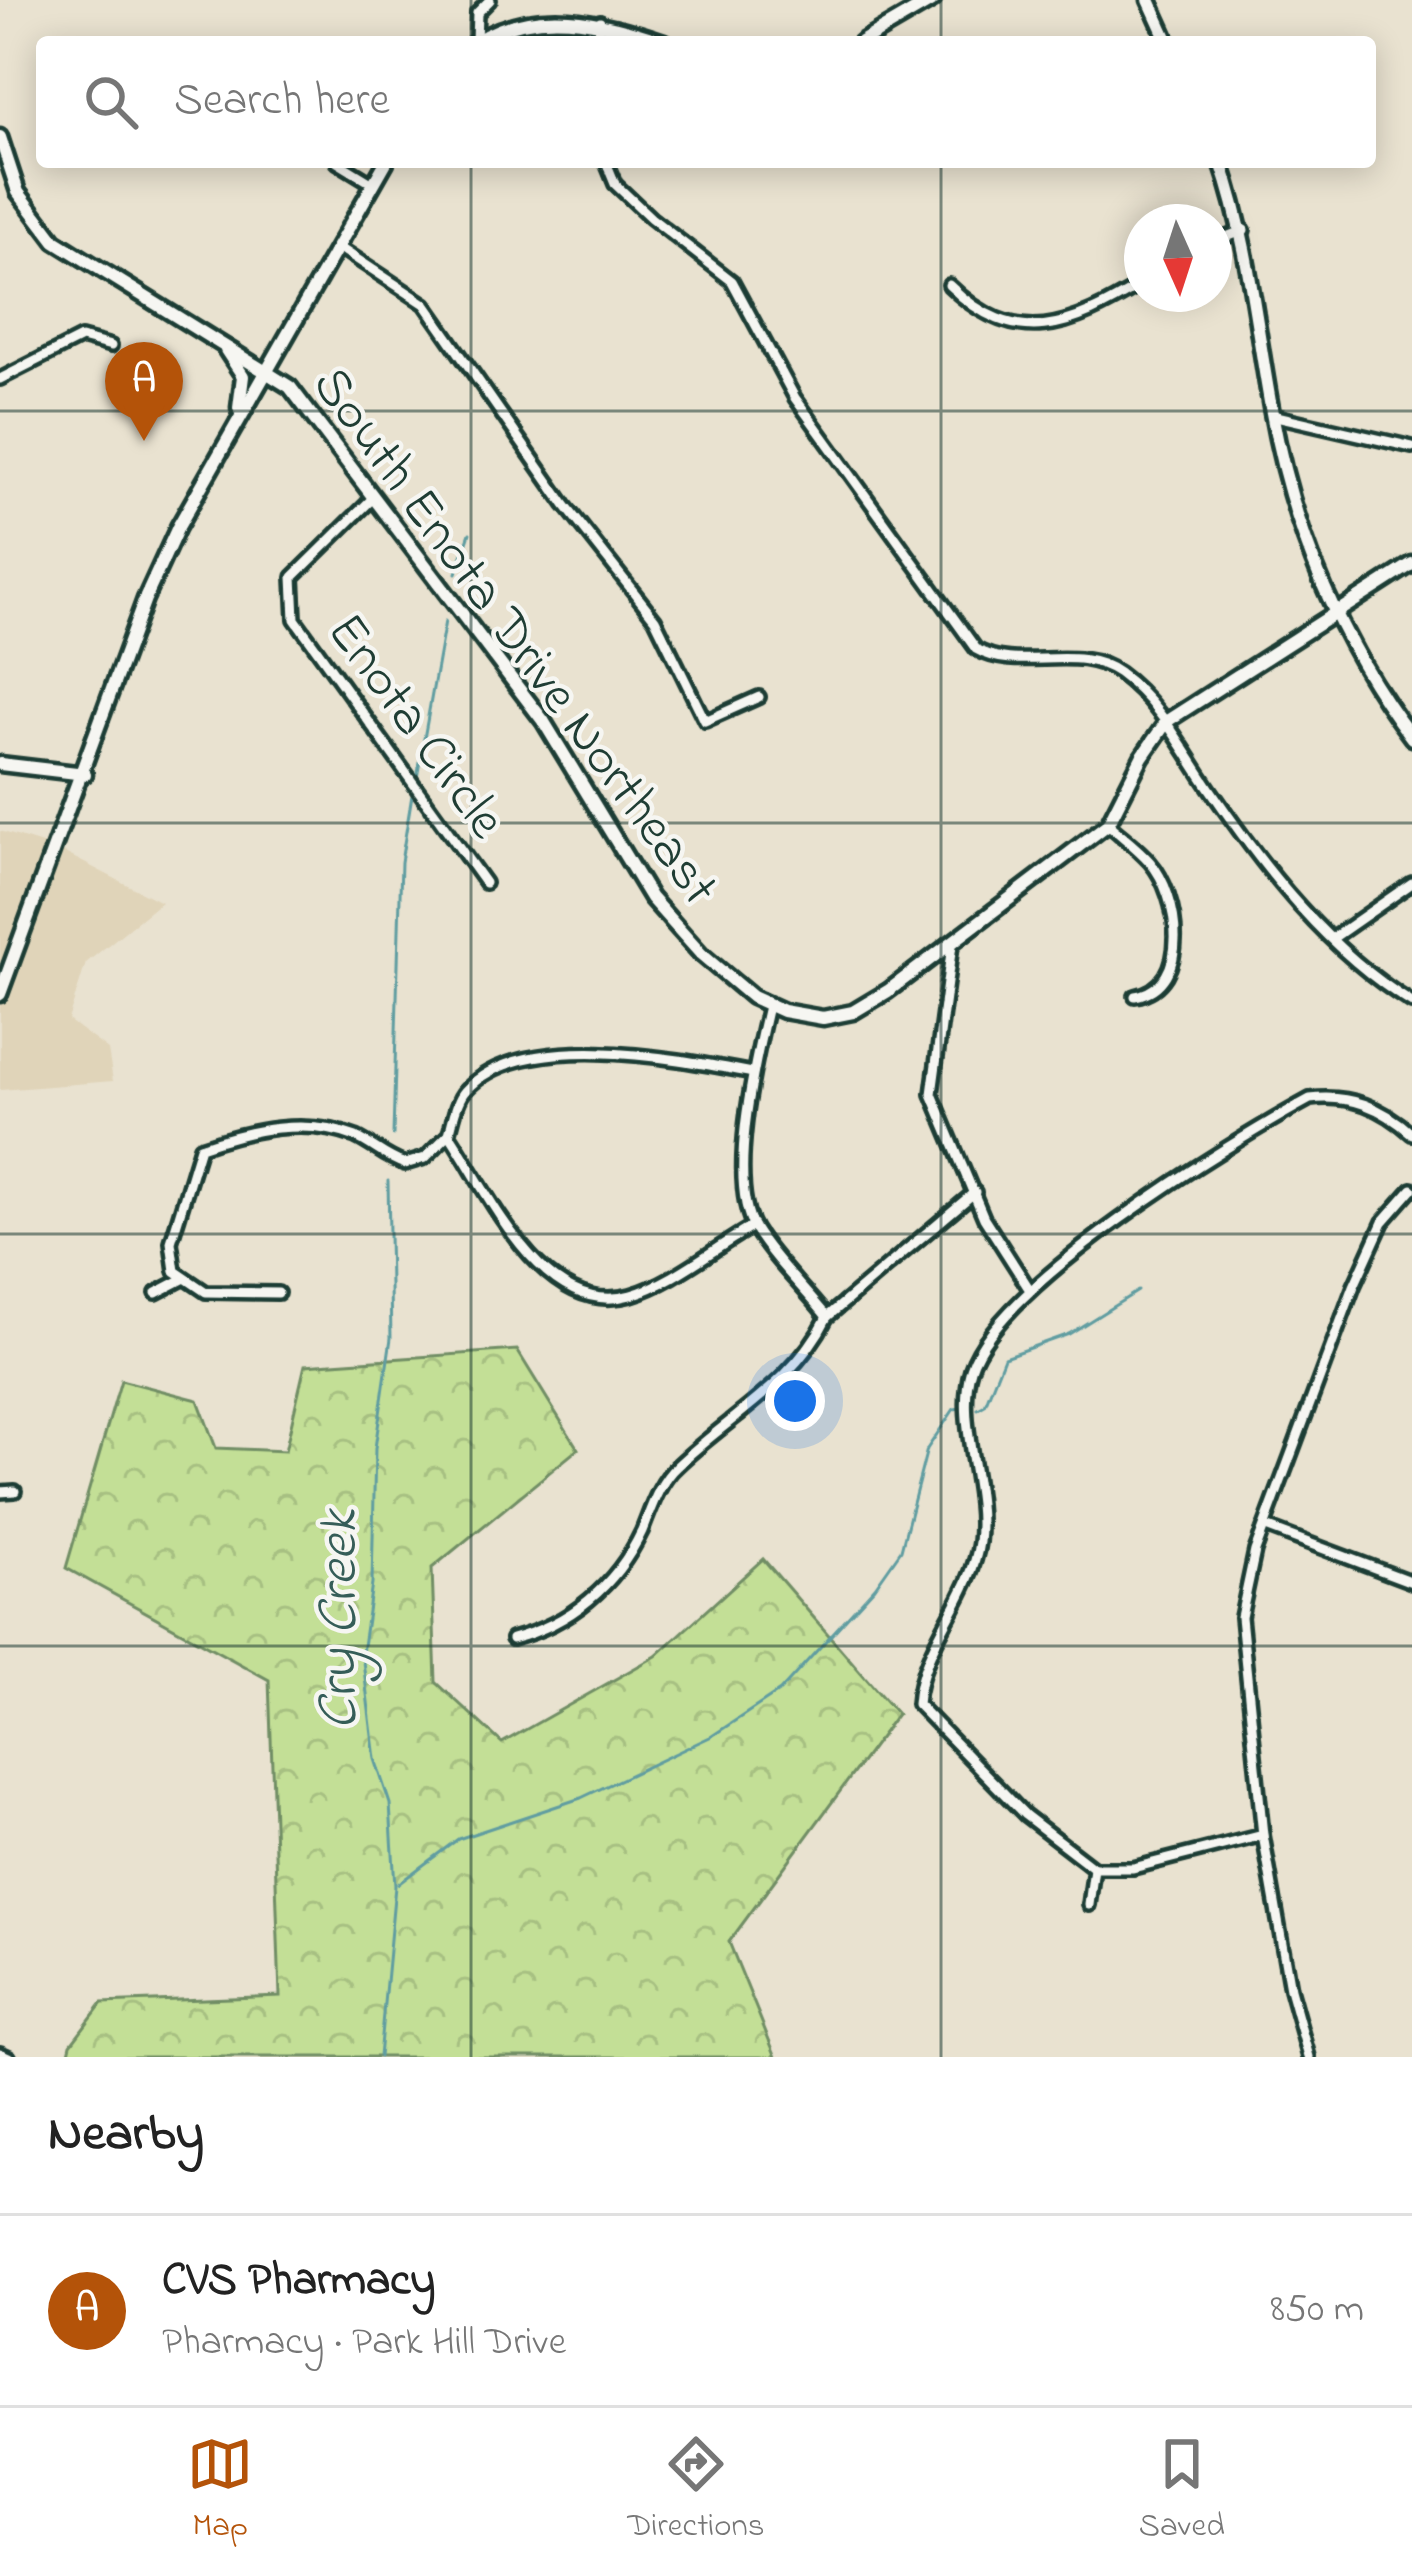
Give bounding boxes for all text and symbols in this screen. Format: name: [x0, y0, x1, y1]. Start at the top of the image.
search box: [36, 36, 1376, 168]
icon: search: [78, 69, 144, 135]
text: Search here: [174, 69, 390, 135]
north arrow: [1124, 204, 1232, 312]
pin: A: [105, 342, 183, 441]
street label: South Enota Drive Northeast: [291, 352, 736, 923]
street label: Enota Circle: [306, 599, 523, 857]
your location: [765, 1371, 825, 1431]
water label: Cry Creek: [300, 1508, 383, 1730]
text: Nearby: [48, 2098, 204, 2173]
text: CVS Pharmacy: [162, 2249, 435, 2315]
text: A: [75, 2282, 99, 2339]
text: 850 m: [1270, 2282, 1364, 2339]
text: Pharmacy · Park Hill Drive: [162, 2315, 566, 2372]
tab: Map: [187, 2431, 253, 2551]
tab: Directions: [627, 2431, 764, 2551]
tab: Saved: [1139, 2431, 1225, 2551]

